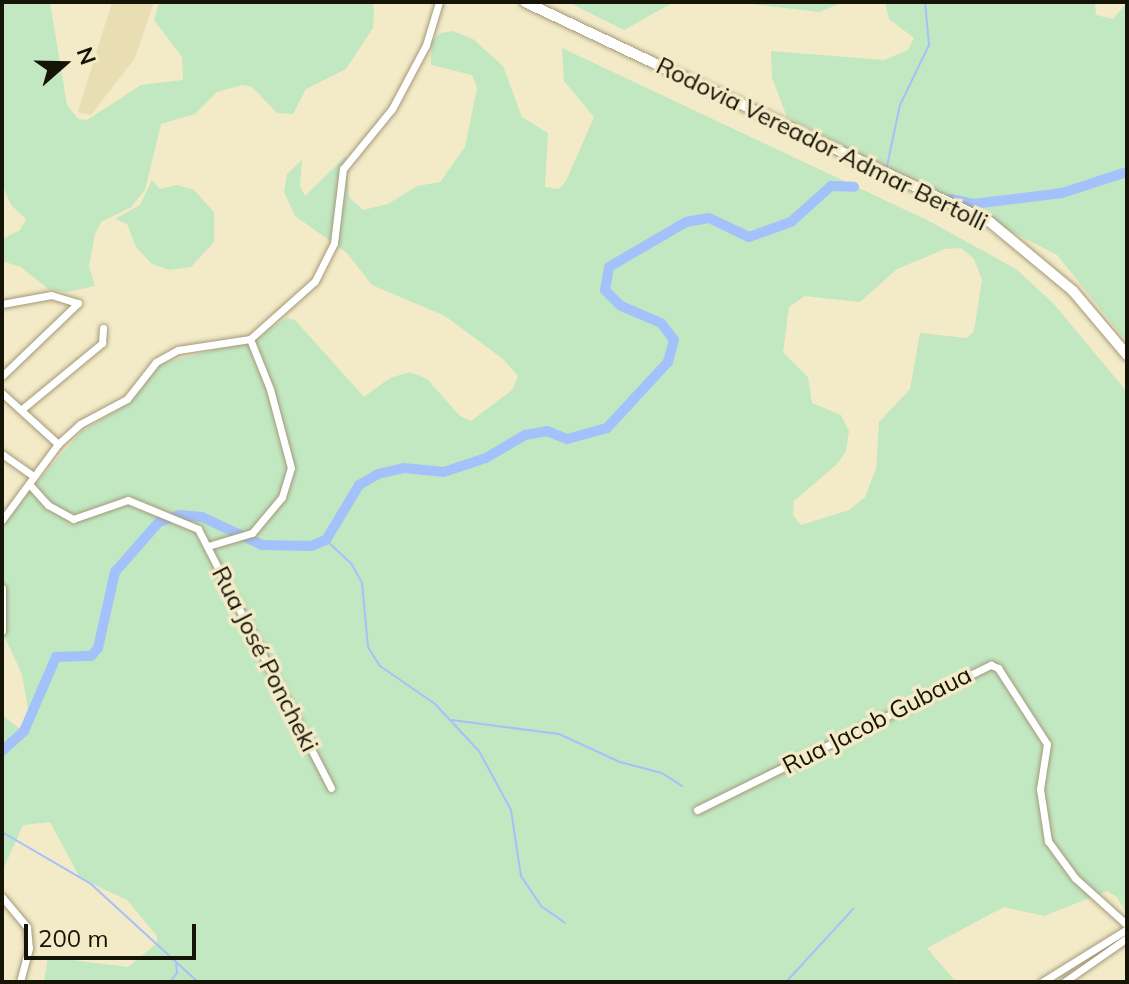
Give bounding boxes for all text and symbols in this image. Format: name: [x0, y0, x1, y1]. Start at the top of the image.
north arrow: [24, 24, 104, 104]
text: N: [71, 43, 103, 68]
street label: Rodovia Vereador Admar Bertolli: [652, 51, 992, 237]
street label: Rua José Poncheki: [206, 562, 324, 756]
street label: Rua Jacob Gubaua: [778, 660, 976, 780]
scale bar: [28, 908, 200, 958]
text: 200 m: [38, 923, 109, 953]

